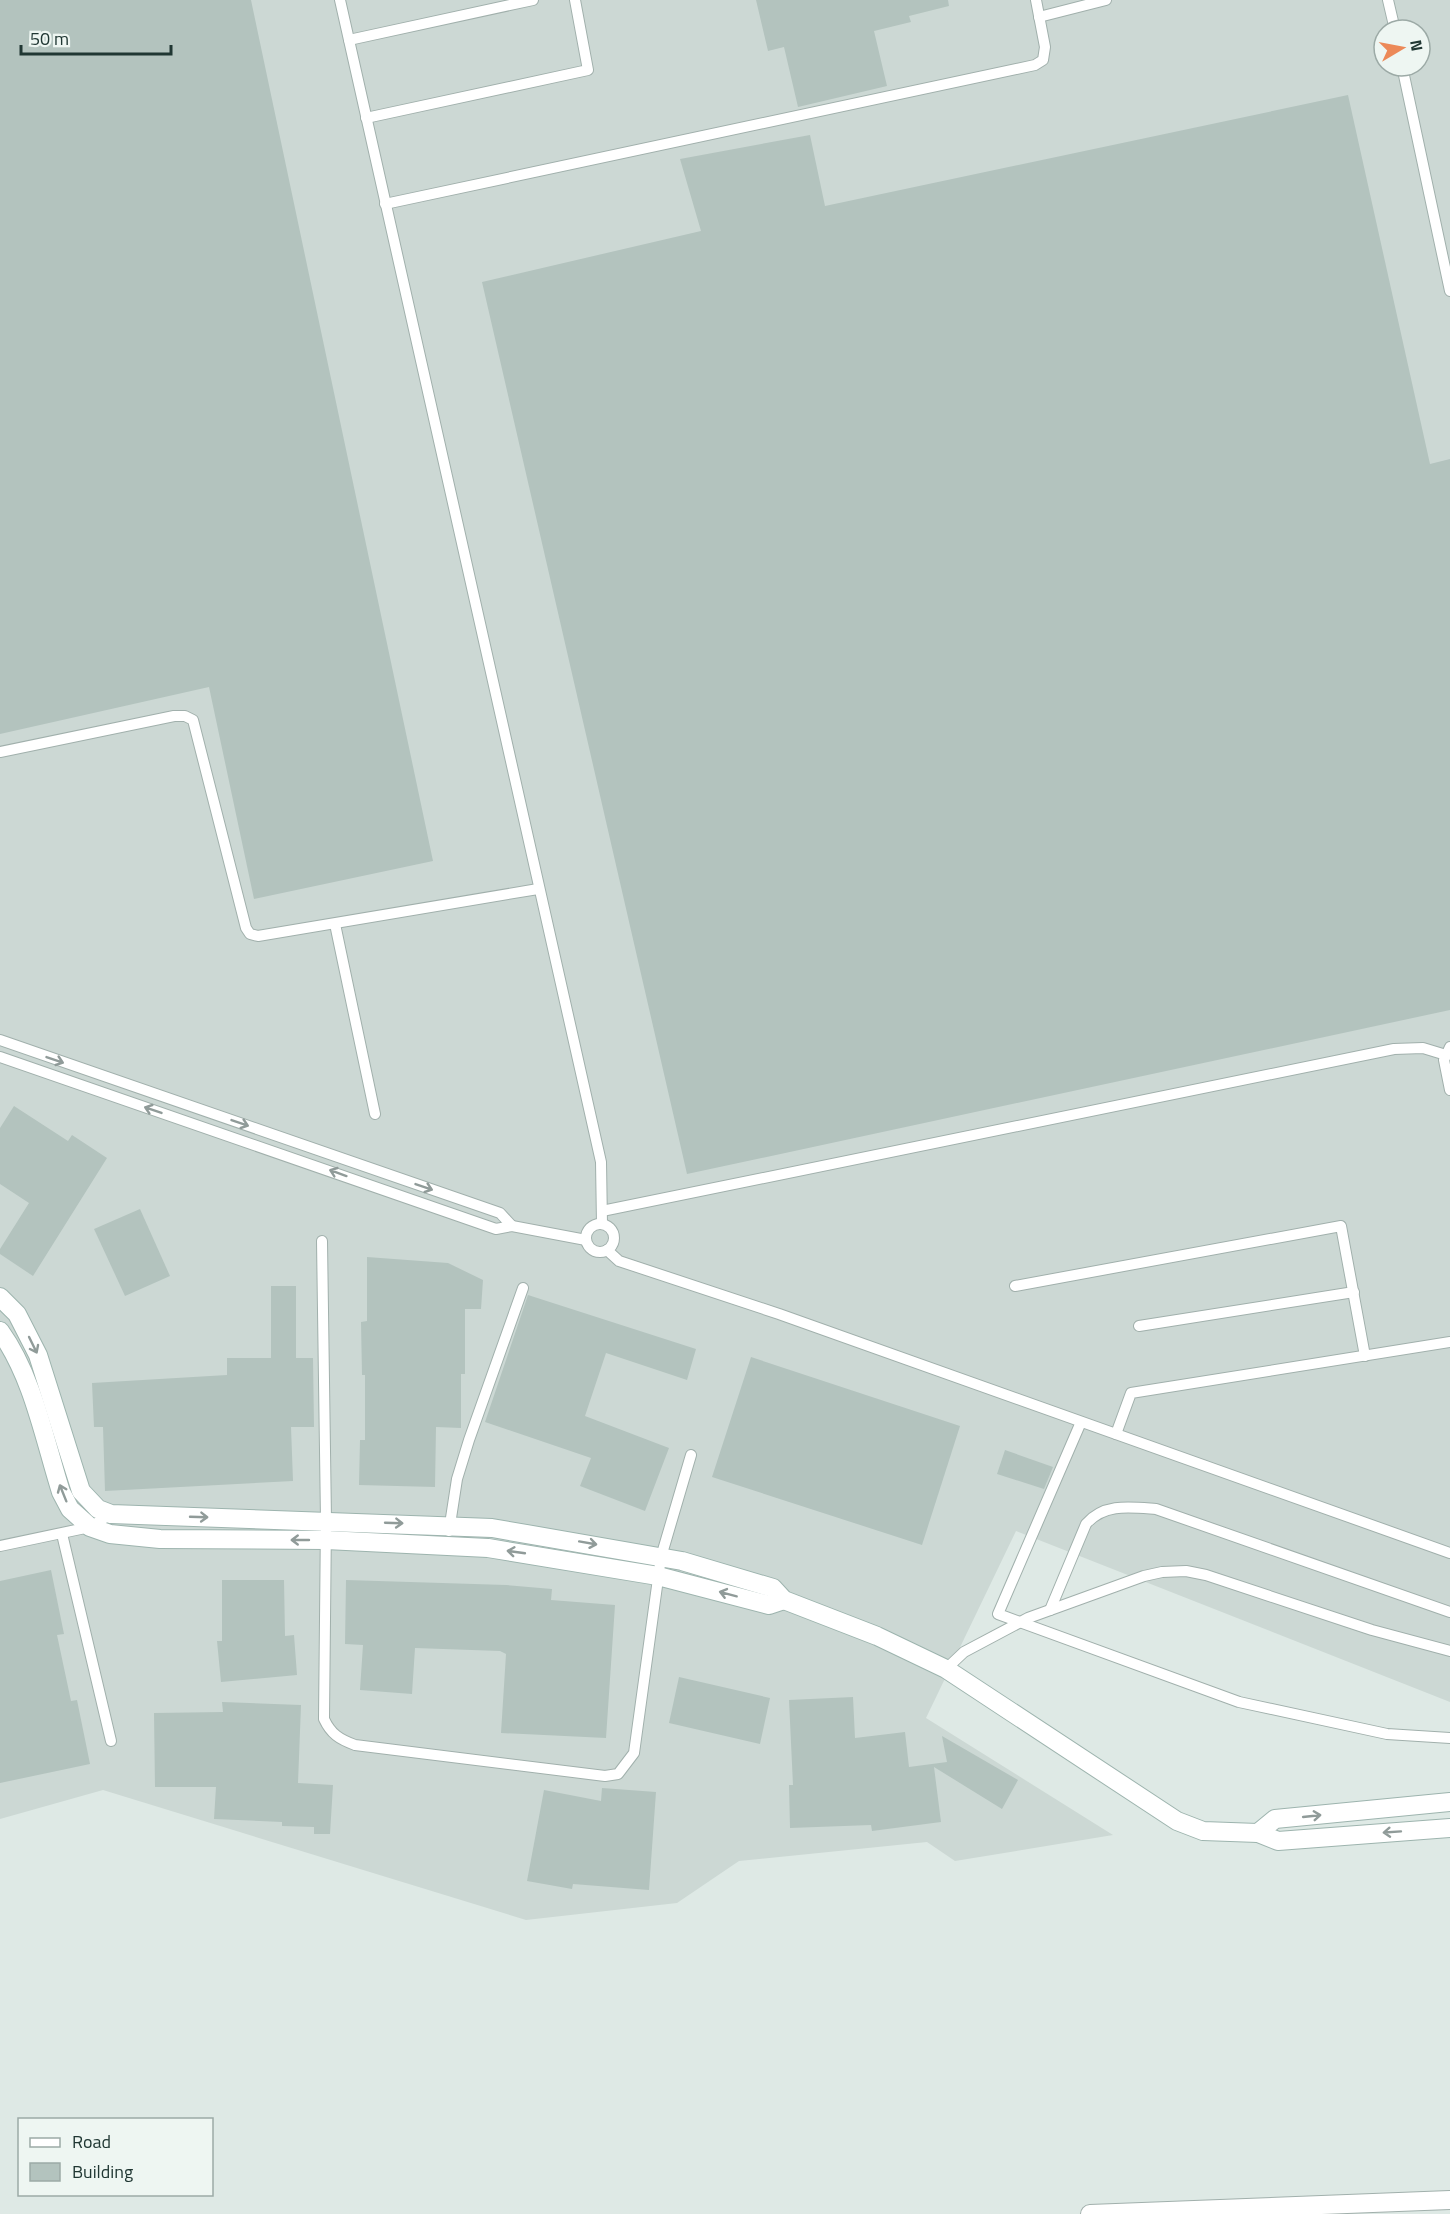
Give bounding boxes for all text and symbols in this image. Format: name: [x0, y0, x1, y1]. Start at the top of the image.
scale bar: [21, 18, 171, 56]
north arrow: [1372, 18, 1432, 78]
text: 50 m: [30, 25, 69, 52]
text: N: [1404, 38, 1430, 53]
one-way arrow: [45, 1055, 64, 1066]
one-way arrow: [145, 1103, 163, 1114]
one-way arrow: [230, 1118, 249, 1129]
one-way arrow: [329, 1166, 348, 1177]
one-way arrow: [414, 1182, 433, 1193]
one-way arrow: [28, 1335, 40, 1353]
one-way arrow: [57, 1484, 68, 1502]
one-way arrow: [188, 1511, 208, 1522]
one-way arrow: [383, 1517, 403, 1528]
one-way arrow: [291, 1534, 311, 1545]
one-way arrow: [577, 1537, 597, 1548]
one-way arrow: [507, 1546, 526, 1557]
one-way arrow: [718, 1588, 737, 1599]
one-way arrow: [1301, 1810, 1321, 1821]
one-way arrow: [1382, 1827, 1402, 1838]
legend: [18, 2118, 213, 2196]
text: Road: [72, 2128, 111, 2155]
text: Building: [72, 2158, 133, 2185]

